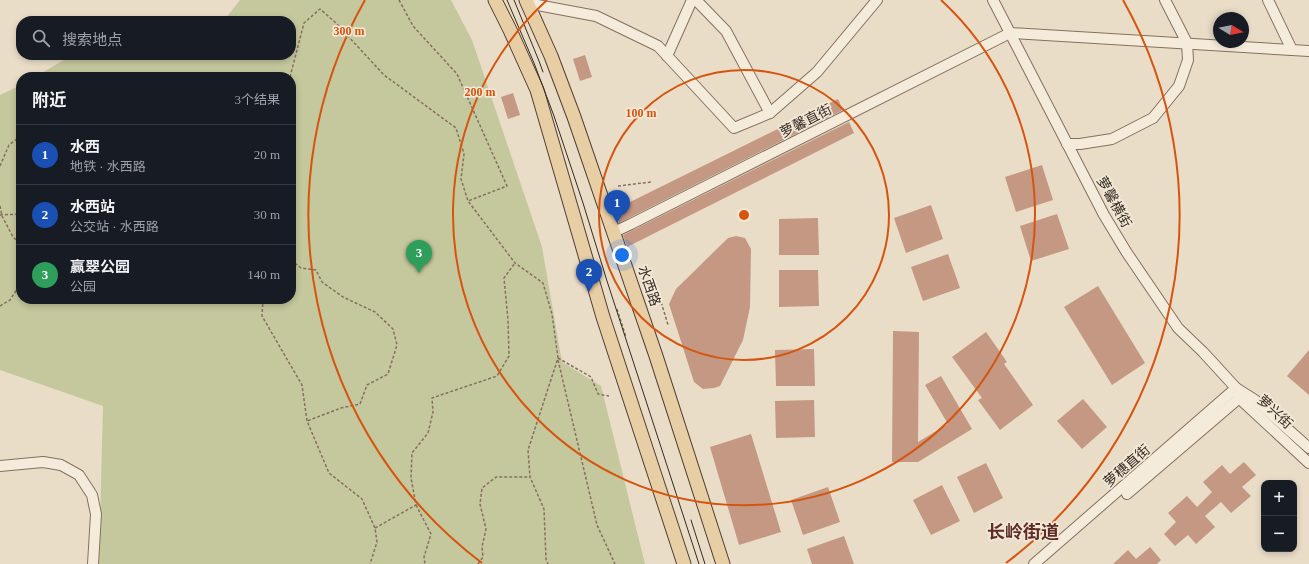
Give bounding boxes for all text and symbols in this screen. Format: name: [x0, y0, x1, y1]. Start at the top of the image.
north arrow: [1213, 12, 1249, 48]
search box: [16, 16, 296, 60]
text: 300 m: [334, 24, 365, 38]
icon: search: [30, 27, 52, 49]
text: 搜索地点: [62, 32, 122, 48]
text: 200 m: [465, 85, 496, 99]
text: 附近: [32, 91, 66, 110]
text: 3个结果: [234, 92, 280, 107]
street label: 萝馨直街: [778, 102, 834, 140]
text: 100 m: [626, 106, 657, 120]
text: 水西: [70, 139, 100, 155]
text: 1: [42, 147, 48, 162]
text: 20 m: [254, 147, 280, 162]
text: 地铁 · 水西路: [70, 159, 146, 174]
street label: 萝馨横街: [1094, 174, 1134, 230]
pin: 1: [604, 190, 630, 223]
text: 水西站: [70, 199, 115, 215]
text: 2: [42, 207, 48, 222]
text: 30 m: [254, 207, 280, 222]
centre of rings: [737, 208, 751, 222]
text: 公交站 · 水西路: [70, 219, 159, 234]
pin: 3: [406, 240, 432, 273]
your location: [612, 245, 632, 265]
text: 赢翠公园: [70, 259, 130, 275]
pin: 2: [576, 259, 602, 292]
street label: 水西路: [635, 264, 663, 308]
text: 3: [42, 267, 48, 282]
text: 140 m: [247, 267, 280, 282]
text: 公园: [70, 279, 96, 294]
street label: 萝兴街: [1255, 392, 1295, 432]
street label: 萝穗直街: [1101, 442, 1153, 490]
map controls: [1261, 480, 1297, 552]
button: +: [1261, 480, 1297, 516]
button: −: [1261, 516, 1297, 552]
district label: 长岭街道: [987, 522, 1059, 542]

